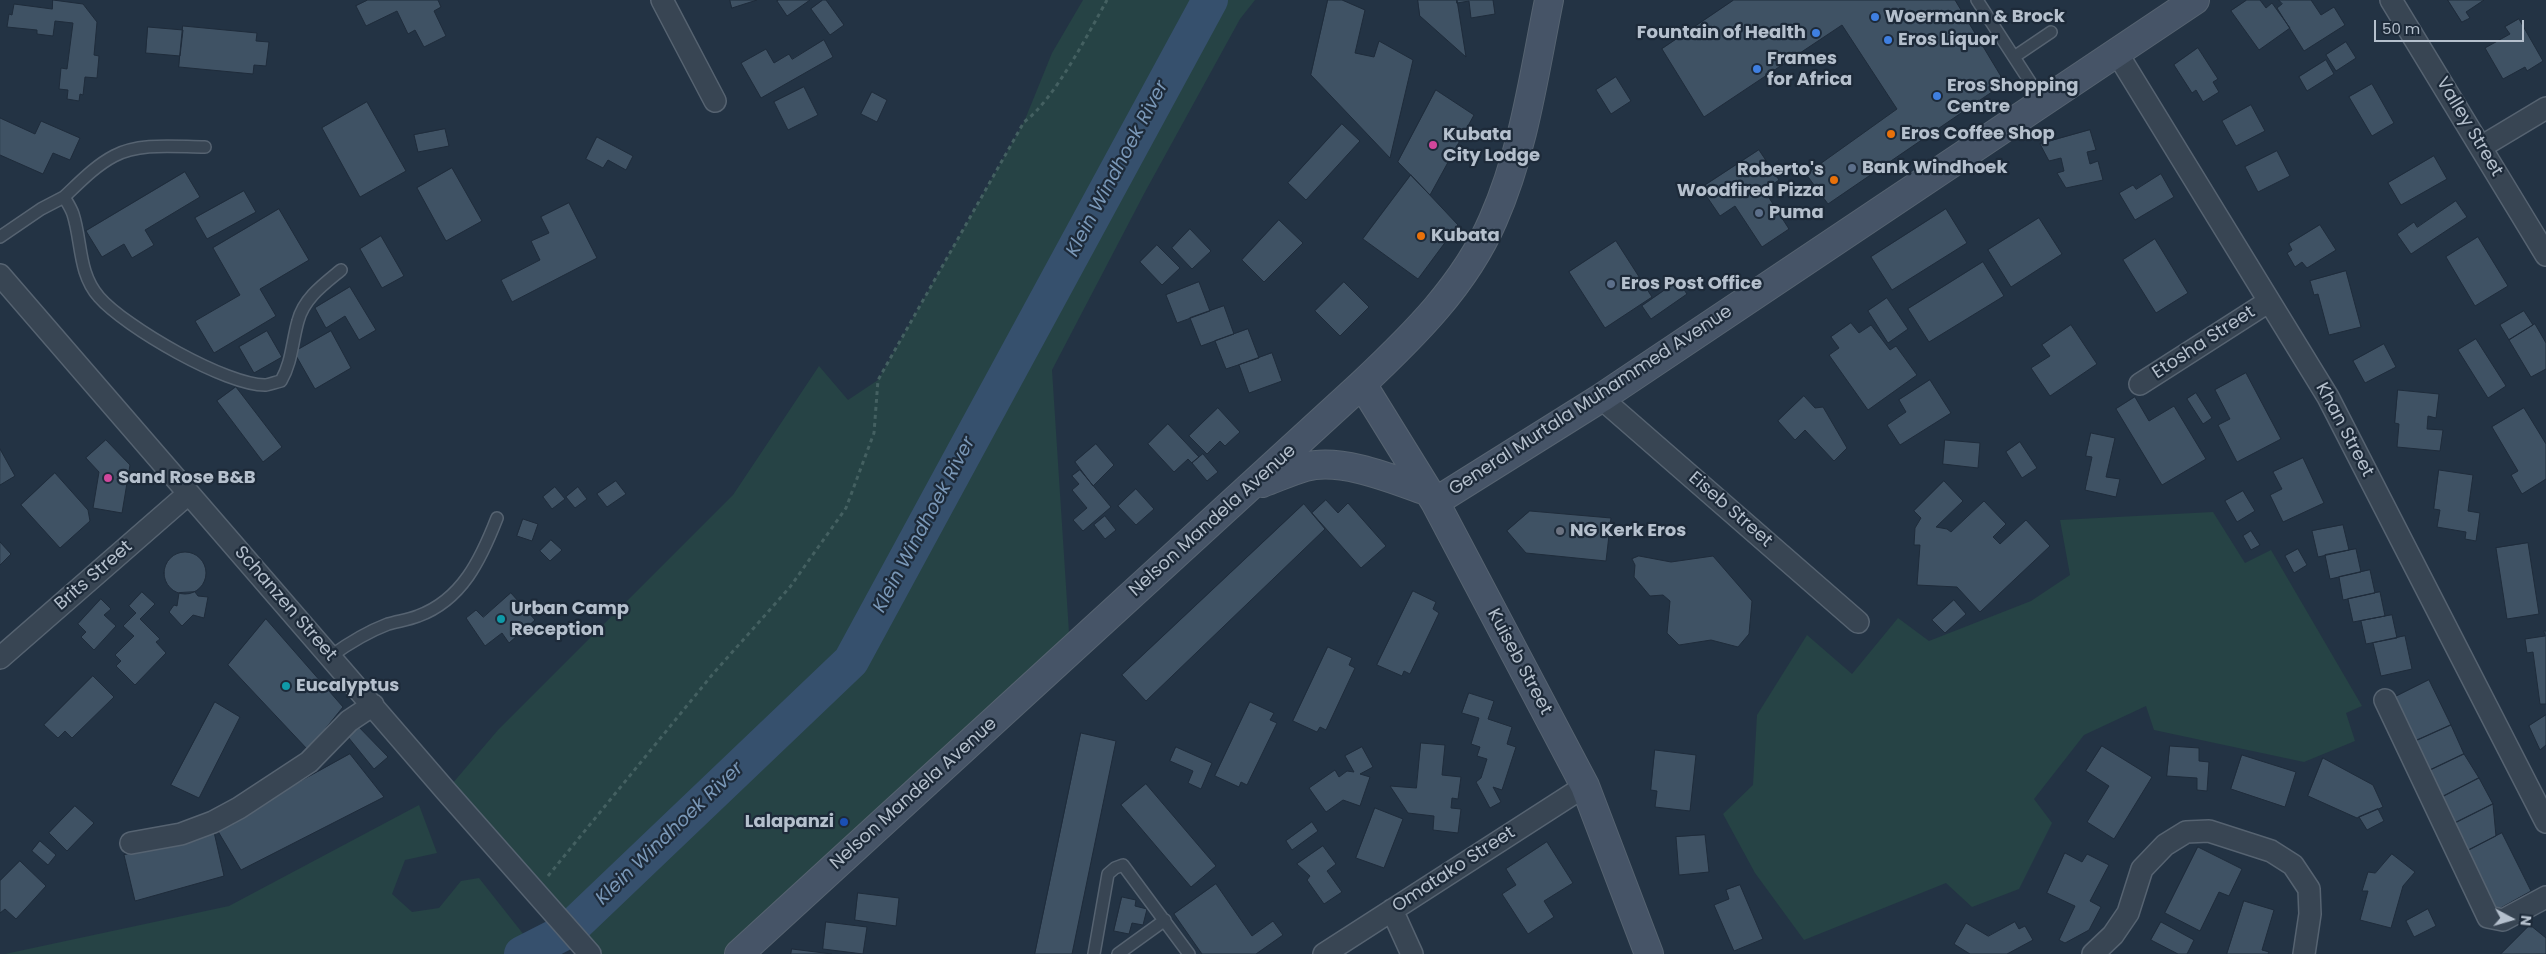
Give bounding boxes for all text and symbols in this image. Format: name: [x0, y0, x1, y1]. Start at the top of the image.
place label: Woermann & Brock: [1885, 6, 2065, 28]
scale bar: [2376, 10, 2526, 42]
marker: Woermann & Brock: [1869, 11, 1881, 23]
text: 50 m: [2382, 18, 2420, 39]
place label: Fountain of Health: [1637, 22, 1806, 44]
marker: Fountain of Health: [1810, 27, 1822, 39]
place label: Eros Liquor: [1898, 29, 1998, 51]
marker: Eros Liquor: [1882, 34, 1894, 46]
place label: Frames for Africa: [1767, 48, 1852, 90]
marker: Frames for Africa: [1751, 63, 1763, 75]
street label: Valley Street: [2431, 73, 2507, 181]
place label: Eros Shopping Centre: [1947, 75, 2079, 118]
water label: Klein Windhoek River: [1062, 77, 1174, 261]
marker: Eros Shopping Centre: [1931, 90, 1943, 102]
place label: Eros Coffee Shop: [1901, 123, 2055, 145]
place label: Kubata City Lodge: [1443, 124, 1540, 166]
marker: Eros Coffee Shop: [1885, 128, 1897, 140]
marker: Kubata City Lodge: [1427, 139, 1439, 151]
place label: Bank Windhoek: [1862, 157, 2008, 179]
place label: Roberto's Woodfired Pizza: [1677, 159, 1824, 202]
marker: Bank Windhoek: [1846, 162, 1858, 174]
marker: Roberto's Woodfired Pizza: [1828, 174, 1840, 186]
place label: Puma: [1769, 202, 1824, 224]
marker: Puma: [1753, 207, 1765, 219]
place label: Kubata: [1431, 225, 1500, 247]
marker: Kubata: [1415, 230, 1427, 242]
place label: Eros Post Office: [1621, 273, 1762, 295]
marker: Eros Post Office: [1605, 278, 1617, 290]
street label: General Murtala Muhammed Avenue: [1445, 301, 1737, 501]
street label: Etosha Street: [2149, 302, 2259, 384]
street label: Khan Street: [2310, 379, 2378, 481]
water label: Klein Windhoek River: [869, 433, 981, 617]
street label: Nelson Mandela Avenue: [1125, 440, 1301, 602]
place label: Sand Rose B&B: [118, 467, 256, 489]
street label: Eiseb Street: [1684, 468, 1776, 552]
marker: Sand Rose B&B: [102, 472, 114, 484]
place label: NG Kerk Eros: [1570, 520, 1686, 542]
marker: NG Kerk Eros: [1554, 525, 1566, 537]
street label: Brits Street: [51, 536, 137, 616]
street label: Schanzen Street: [229, 542, 341, 666]
place label: Urban Camp Reception: [511, 598, 629, 640]
street label: Kuiseb Street: [1482, 605, 1556, 719]
marker: Urban Camp Reception: [495, 613, 507, 625]
place label: Eucalyptus: [296, 675, 399, 697]
marker: Eucalyptus: [280, 680, 292, 692]
street label: Nelson Mandela Avenue: [826, 713, 1002, 875]
water label: Klein Windhoek River: [592, 758, 748, 910]
place label: Lalapanzi: [745, 811, 834, 833]
marker: Lalapanzi: [838, 816, 850, 828]
street label: Omatako Street: [1389, 822, 1519, 918]
north arrow: [2486, 894, 2536, 944]
text: N: [2515, 914, 2536, 927]

